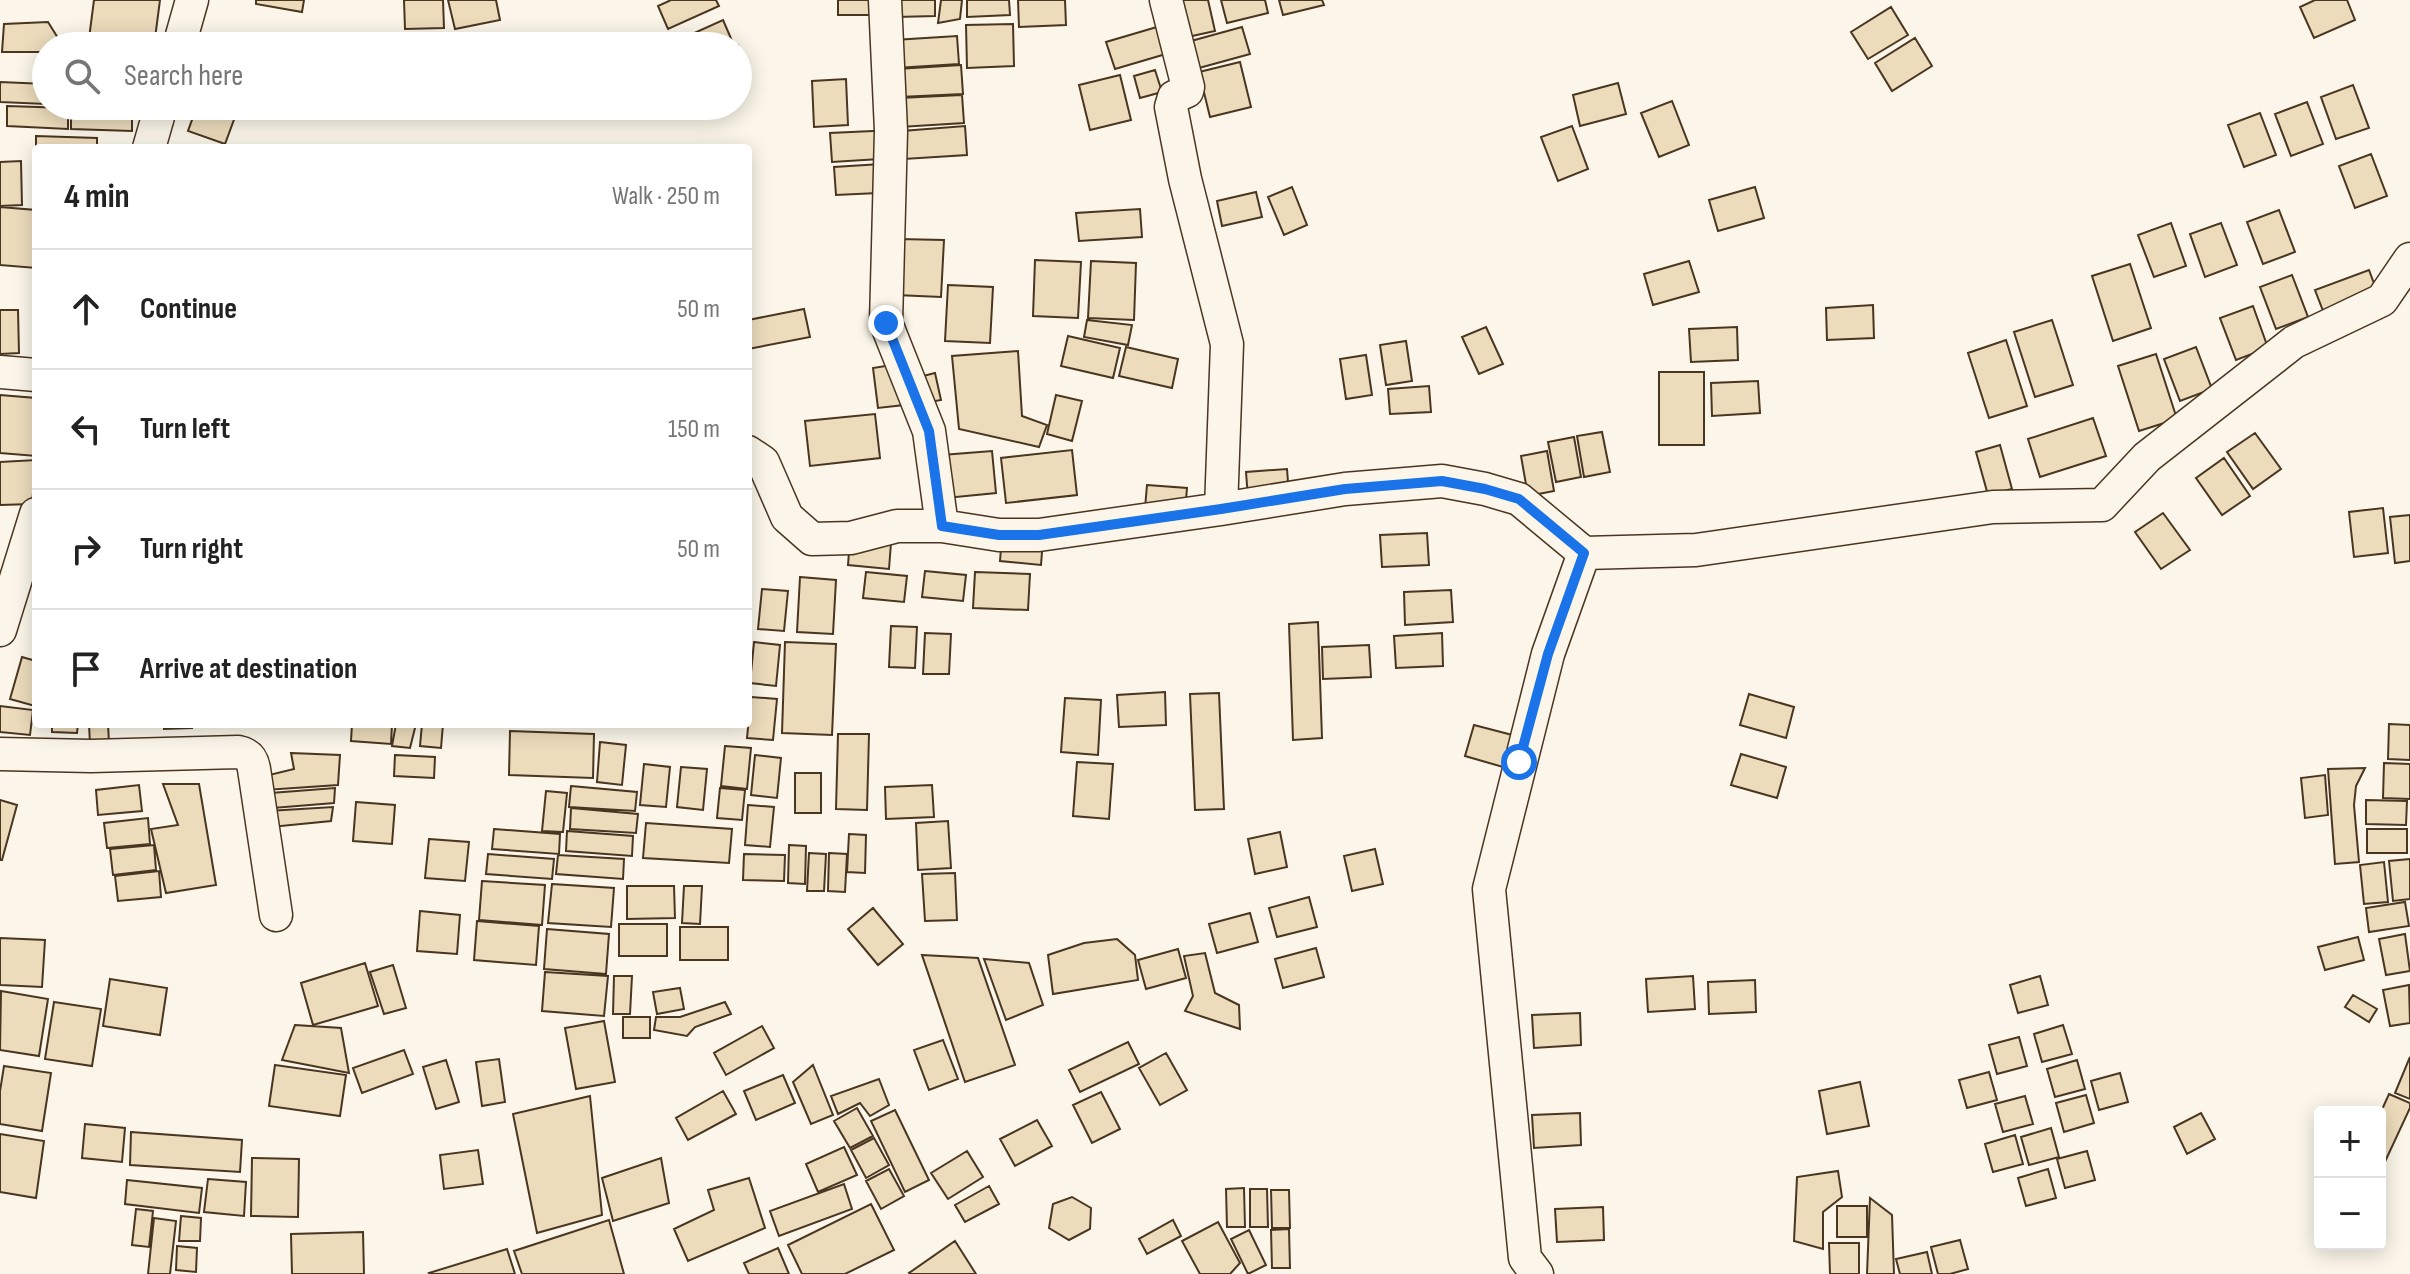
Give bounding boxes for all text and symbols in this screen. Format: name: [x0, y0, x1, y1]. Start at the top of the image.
search box: [32, 32, 752, 120]
icon: search: [60, 54, 104, 98]
text: Search here: [124, 58, 243, 94]
text: 4 min: [64, 176, 130, 217]
text: Walk · 250 m: [612, 181, 720, 212]
icon: ahead: [64, 287, 108, 331]
text: Continue: [140, 291, 237, 327]
text: 50 m: [677, 294, 720, 325]
route end: [868, 305, 904, 341]
icon: left: [64, 407, 108, 451]
text: Turn left: [140, 411, 230, 447]
text: 150 m: [668, 414, 720, 445]
icon: right: [64, 527, 108, 571]
text: Turn right: [140, 531, 243, 567]
text: 50 m: [677, 534, 720, 565]
icon: arrive: [64, 647, 108, 691]
text: Arrive at destination: [140, 651, 357, 687]
route start: [1501, 744, 1537, 780]
map controls: [2314, 1106, 2386, 1250]
button: +: [2314, 1106, 2386, 1178]
button: −: [2314, 1178, 2386, 1250]

